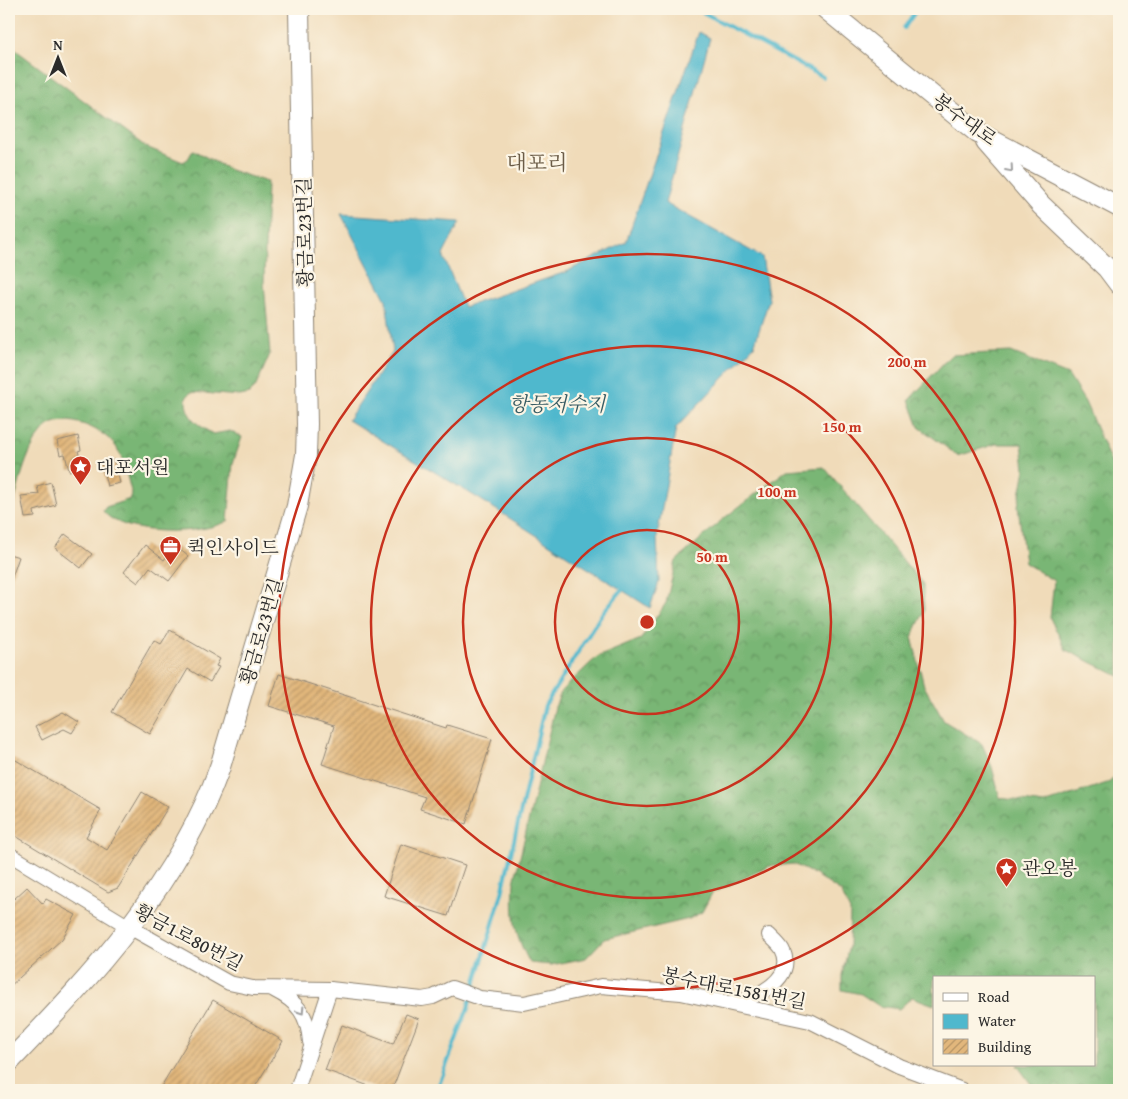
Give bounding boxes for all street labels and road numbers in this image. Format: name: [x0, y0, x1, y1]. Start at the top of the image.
street label: 봉수대로: [927, 86, 1003, 152]
street label: 황금로23번길: [289, 177, 319, 287]
street label: 황금로23번길: [232, 574, 290, 688]
street label: 황금1로80번길: [130, 897, 248, 977]
street label: 봉수대로1581번길: [659, 960, 809, 1016]

